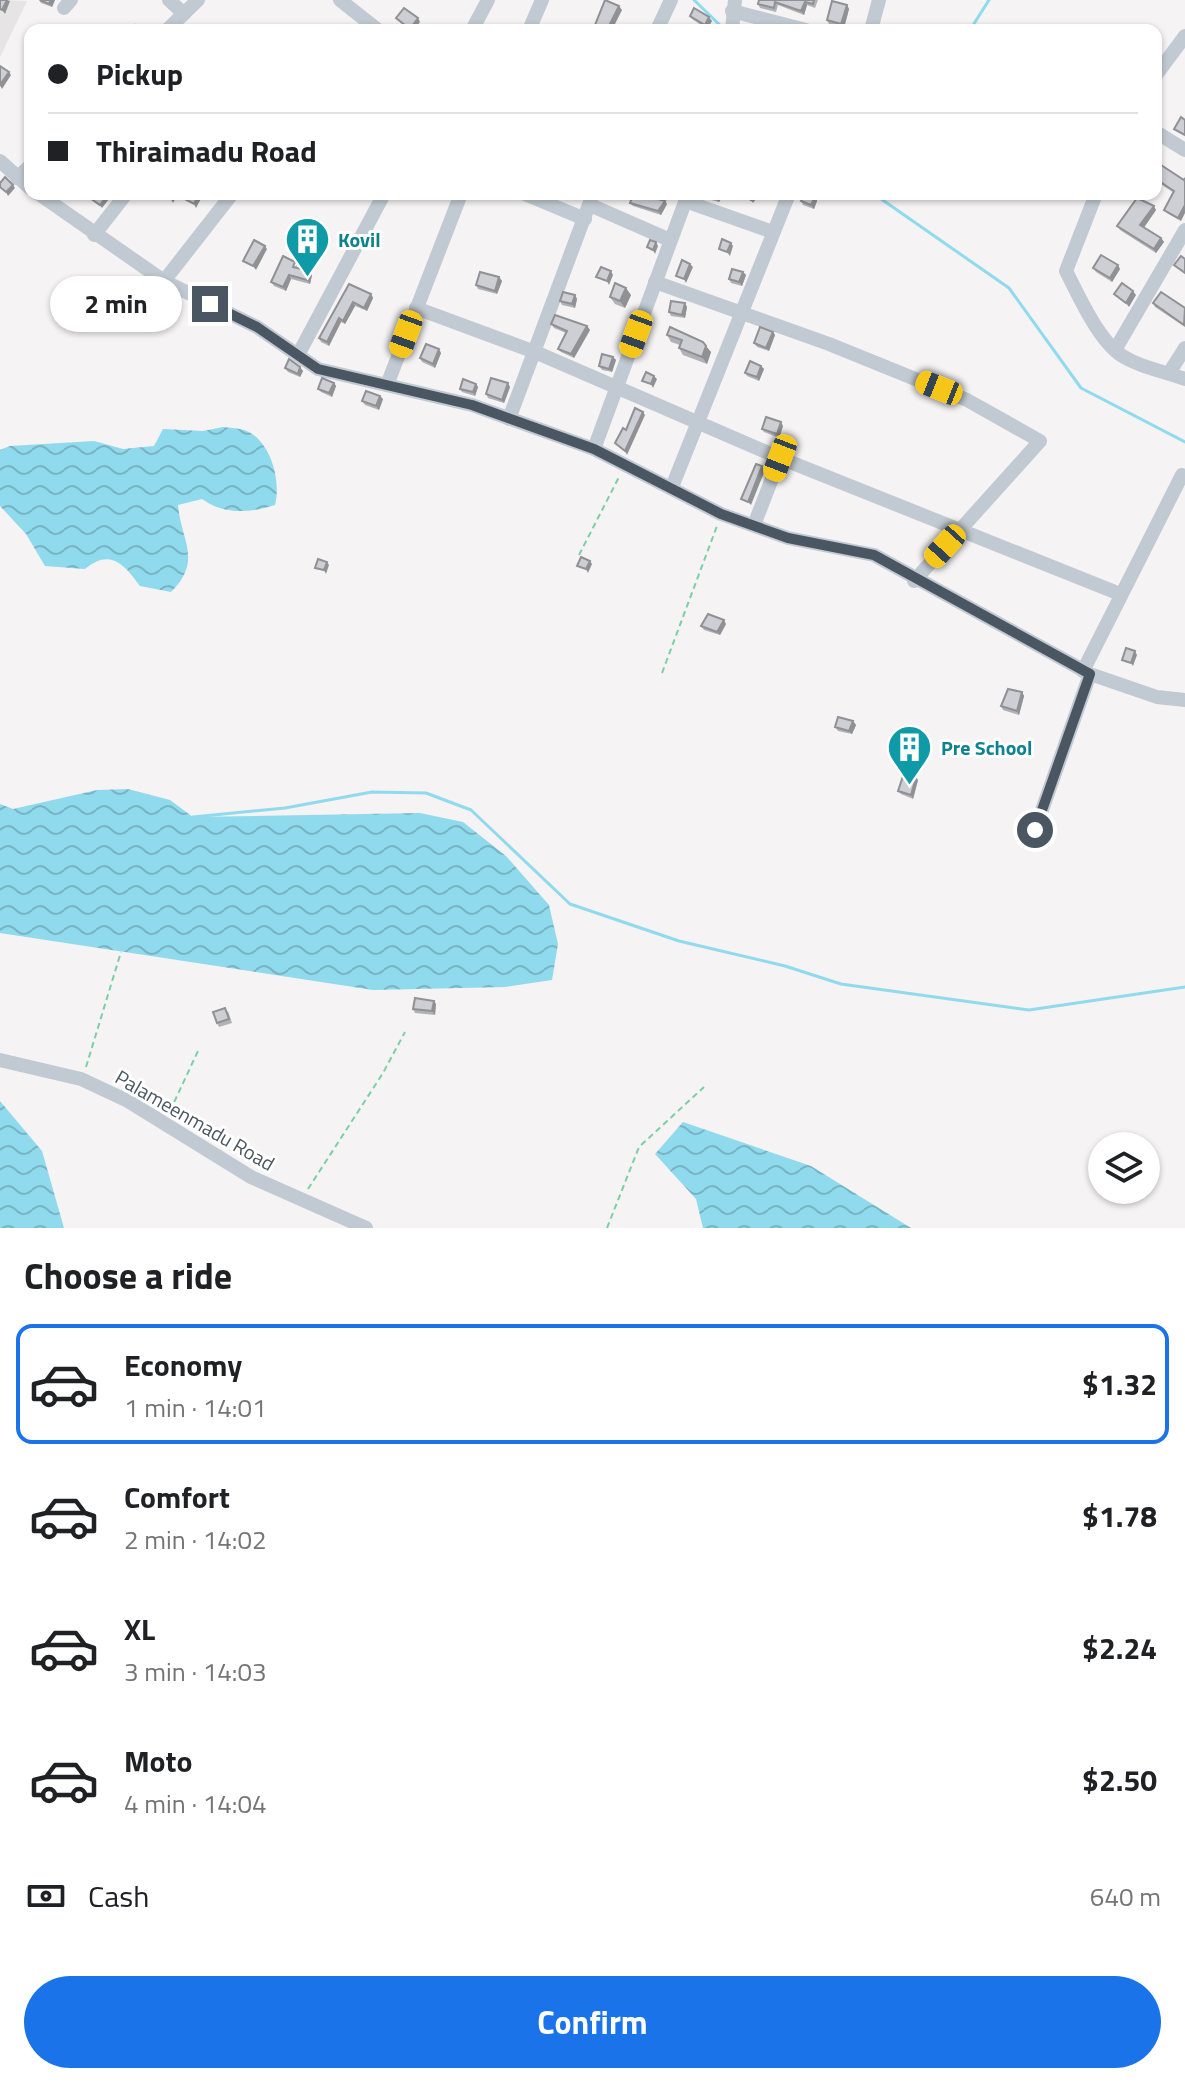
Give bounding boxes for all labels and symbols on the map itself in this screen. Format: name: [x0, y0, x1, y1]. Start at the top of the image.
building icon: Kovil: [283, 215, 331, 278]
place label: Kovil: [338, 224, 381, 255]
callout: 2 min: [50, 276, 182, 332]
route end: [192, 286, 228, 322]
car: [387, 307, 425, 361]
car: [617, 307, 655, 361]
car: [912, 368, 966, 408]
car: [760, 431, 800, 485]
car: [920, 520, 970, 572]
building icon: Pre School: [886, 723, 934, 786]
place label: Pre School: [941, 732, 1032, 763]
route start: [1017, 812, 1053, 848]
street label: Palameenmadu Road: [109, 1062, 281, 1178]

